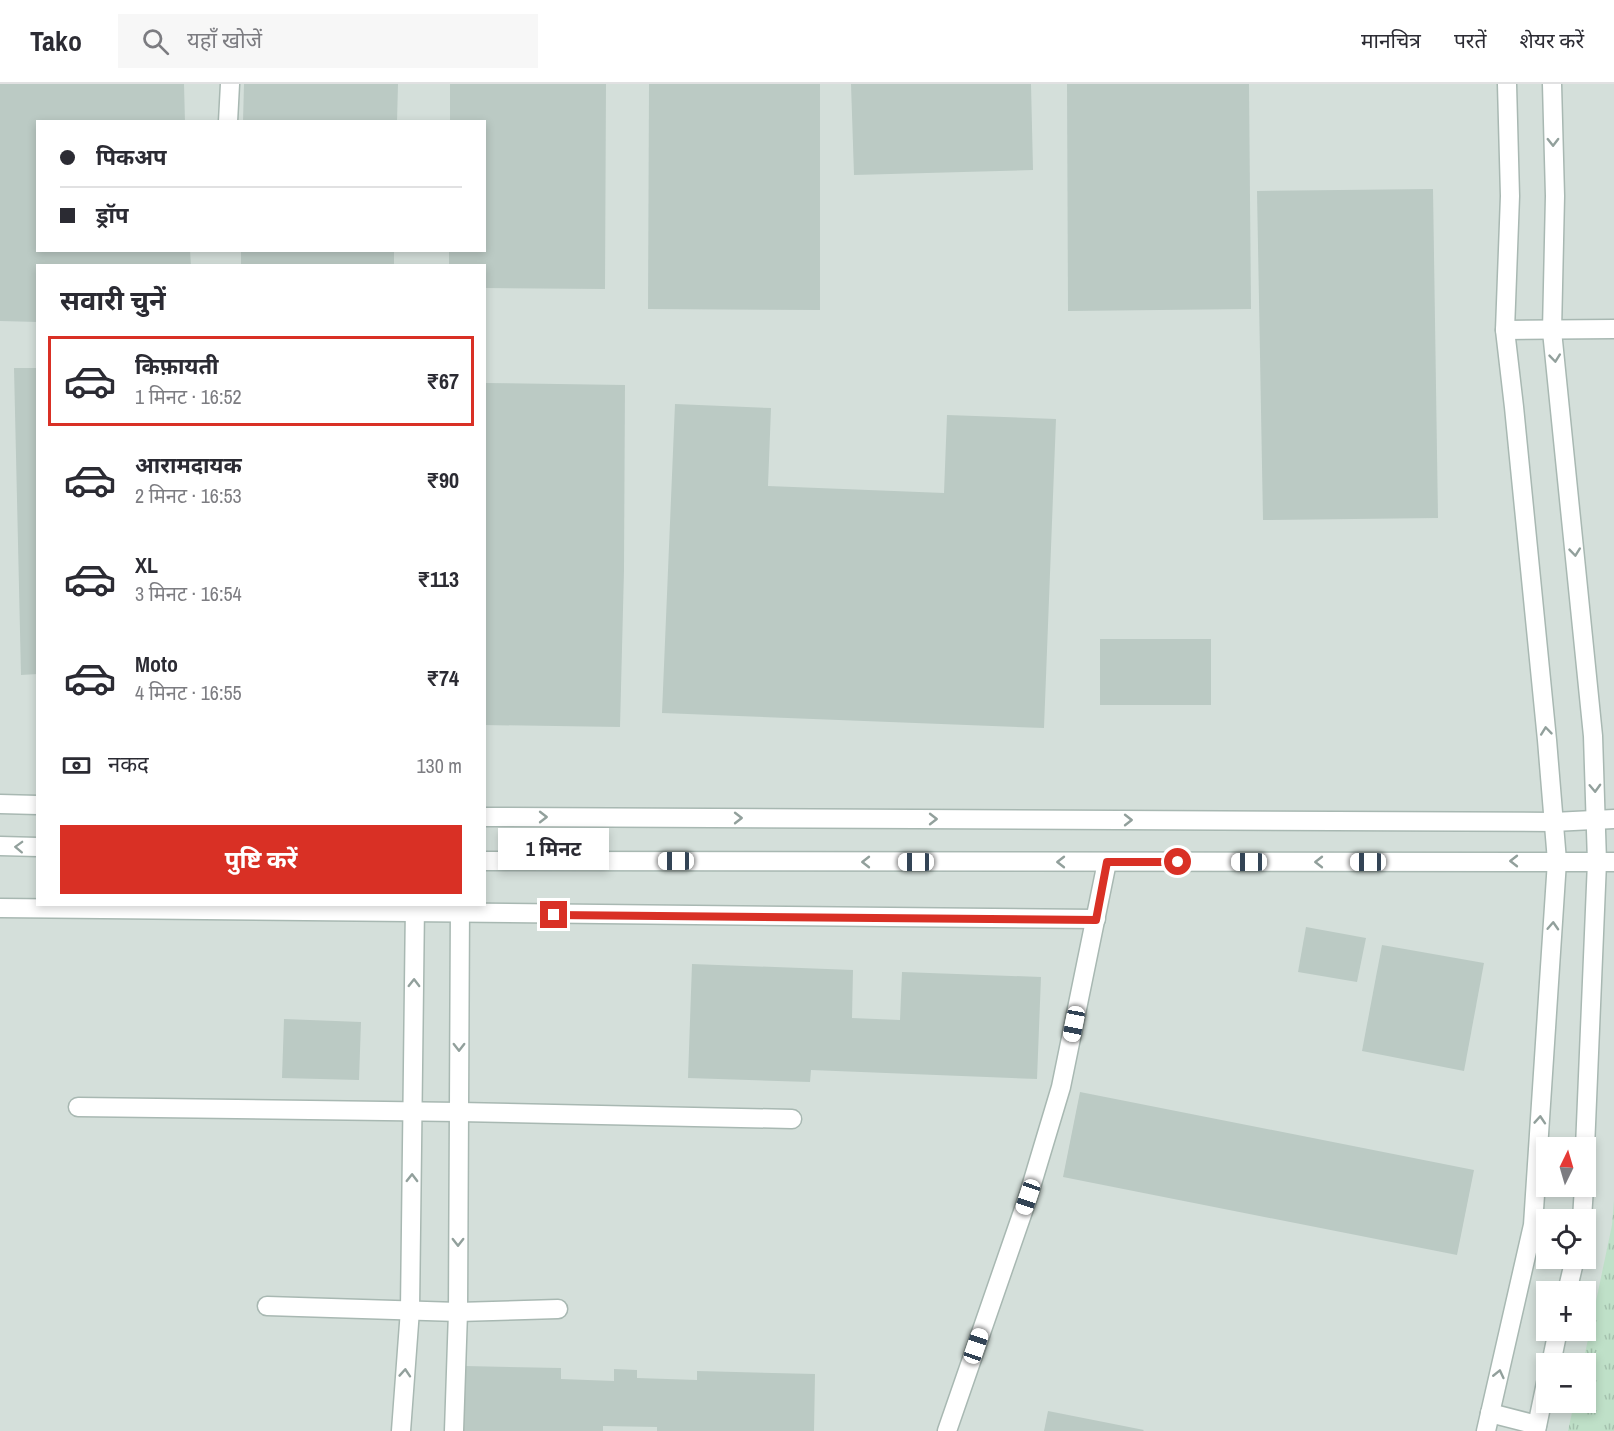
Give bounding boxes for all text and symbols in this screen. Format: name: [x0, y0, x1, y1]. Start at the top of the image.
search box: [118, 14, 538, 68]
text: Tako: [30, 22, 82, 60]
icon: search: [139, 25, 172, 58]
text: यहाँ खोजें: [187, 25, 262, 55]
text: मानचित्र: [1361, 26, 1421, 55]
text: परतें: [1454, 26, 1486, 55]
text: शेयर करें: [1519, 26, 1584, 55]
one-way arrow: [1547, 138, 1560, 147]
text: पिकअप: [96, 142, 167, 172]
text: ड्रॉप: [96, 200, 129, 230]
text: सवारी चुनें: [60, 282, 166, 318]
text: किफ़ायती: [135, 351, 219, 381]
icon: car: [63, 354, 117, 408]
one-way arrow: [1548, 354, 1561, 363]
text: ₹67: [426, 366, 459, 396]
text: 1 मिनट · 16:52: [135, 383, 242, 410]
text: आरामदायक: [135, 450, 242, 480]
icon: car: [63, 453, 117, 507]
text: ₹90: [426, 465, 459, 495]
text: 2 मिनट · 16:53: [135, 482, 242, 509]
one-way arrow: [1568, 548, 1581, 557]
text: XL: [135, 550, 158, 580]
icon: car: [63, 552, 117, 606]
text: ₹113: [417, 564, 459, 594]
text: 3 मिनट · 16:54: [135, 580, 242, 607]
text: Moto: [135, 649, 178, 679]
icon: car: [63, 651, 117, 705]
text: ₹74: [426, 663, 459, 693]
text: 4 मिनट · 16:55: [135, 679, 242, 706]
one-way arrow: [1540, 727, 1553, 736]
icon: cash: [60, 749, 93, 782]
text: नकद: [108, 749, 149, 779]
text: 130 m: [416, 752, 462, 779]
one-way arrow: [1588, 784, 1601, 793]
one-way arrow: [538, 811, 547, 823]
one-way arrow: [733, 812, 742, 824]
one-way arrow: [928, 813, 937, 825]
one-way arrow: [1123, 814, 1132, 826]
button: पुष्टि करें: [60, 825, 462, 894]
callout: 1 मिनट: [498, 828, 610, 870]
text: 1 मिनट: [526, 835, 581, 862]
one-way arrow: [14, 840, 23, 853]
route start: [1164, 848, 1191, 875]
car: [658, 852, 694, 870]
car: [898, 853, 934, 871]
car: [1231, 853, 1267, 871]
car: [1350, 853, 1386, 871]
one-way arrow: [1509, 855, 1518, 867]
one-way arrow: [861, 856, 870, 868]
one-way arrow: [1056, 856, 1065, 868]
one-way arrow: [1314, 856, 1323, 868]
route end: [540, 901, 567, 928]
one-way arrow: [1547, 921, 1560, 930]
one-way arrow: [408, 978, 420, 987]
car: [1062, 1005, 1086, 1043]
one-way arrow: [453, 1042, 465, 1051]
one-way arrow: [1534, 1116, 1547, 1125]
north arrow: [1536, 1137, 1596, 1197]
map controls: [1536, 1137, 1596, 1413]
one-way arrow: [405, 1173, 418, 1182]
car: [1014, 1177, 1042, 1217]
button: locate: [1536, 1209, 1596, 1269]
one-way arrow: [452, 1237, 464, 1246]
button: +: [1536, 1281, 1596, 1341]
car: [962, 1326, 990, 1366]
button: −: [1536, 1353, 1596, 1413]
one-way arrow: [399, 1368, 412, 1377]
one-way arrow: [1492, 1369, 1505, 1379]

